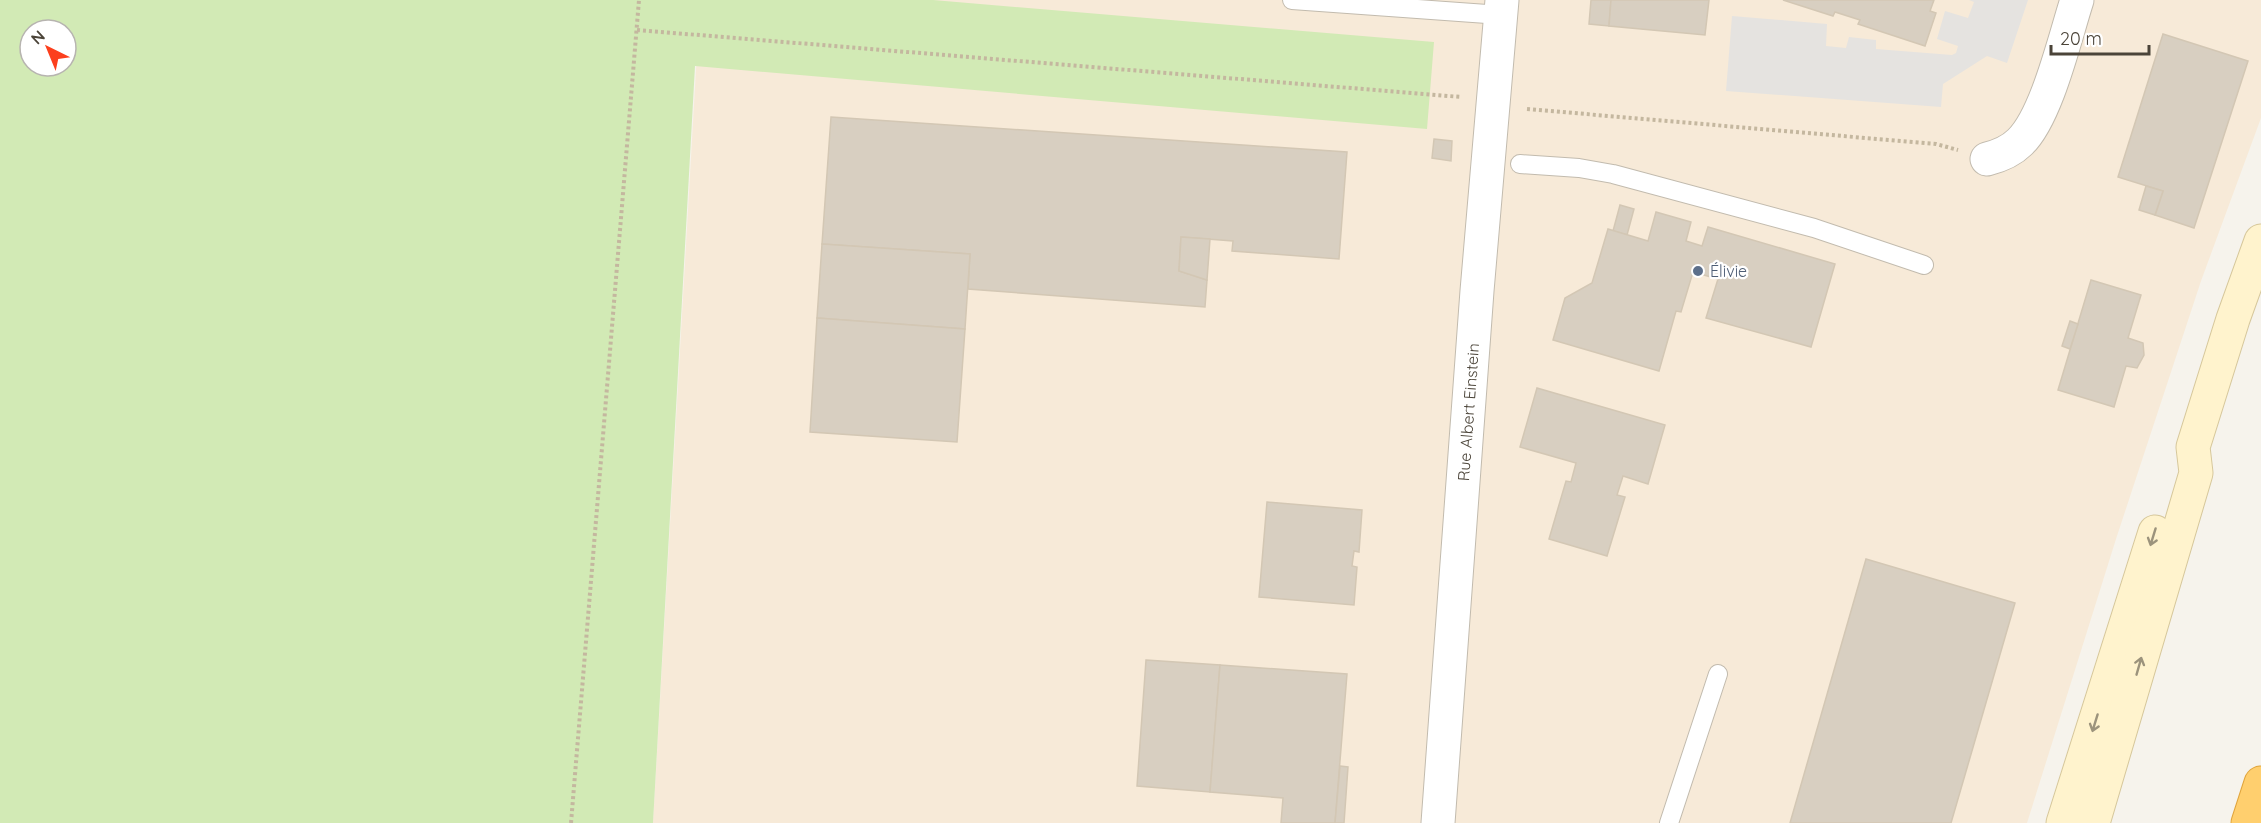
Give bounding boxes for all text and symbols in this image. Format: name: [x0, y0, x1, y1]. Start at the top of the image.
north arrow: [18, 18, 78, 78]
scale bar: [2051, 18, 2148, 56]
text: N: [27, 26, 49, 48]
text: 20 m: [2060, 27, 2102, 50]
place label: Élivie: [1710, 261, 1747, 281]
marker: Élivie: [1691, 264, 1705, 278]
street label: Rue Albert Einstein: [1453, 342, 1483, 482]
one-way arrow: [2147, 527, 2158, 546]
one-way arrow: [2134, 657, 2145, 676]
one-way arrow: [2088, 713, 2099, 732]

